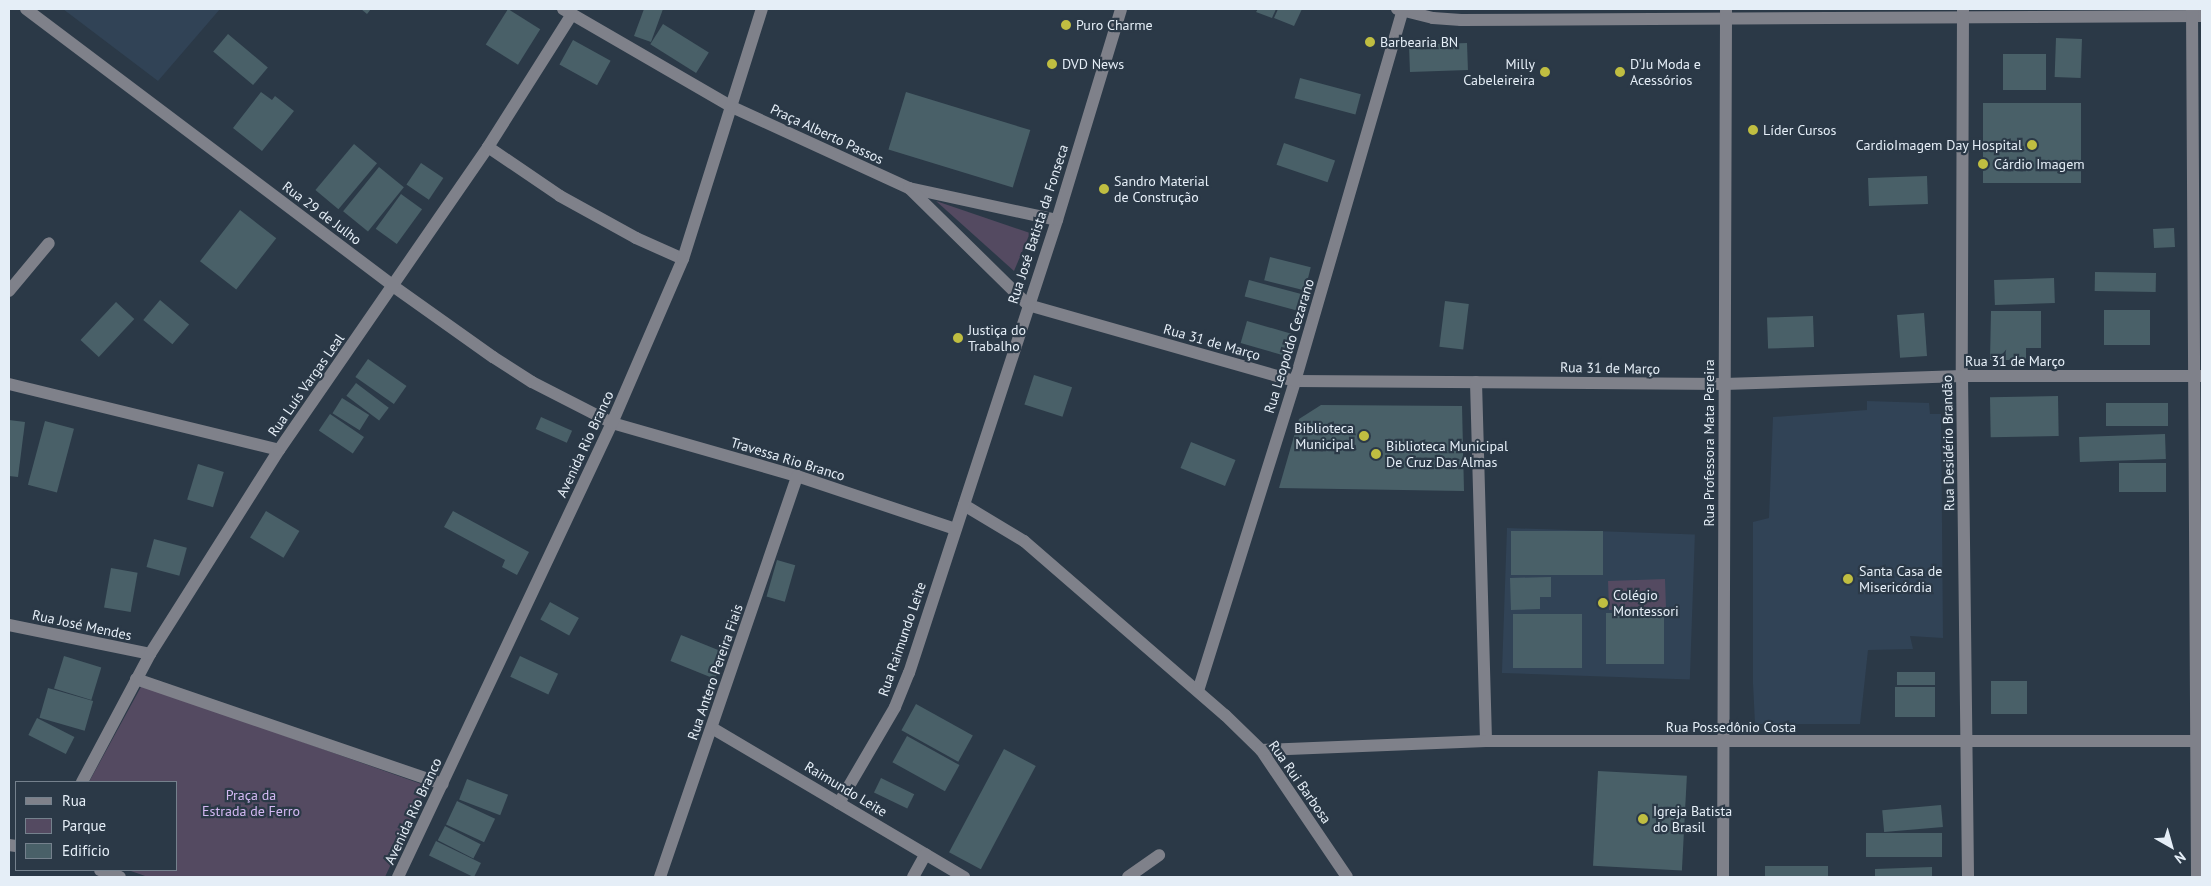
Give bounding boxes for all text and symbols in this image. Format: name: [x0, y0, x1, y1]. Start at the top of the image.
place label: Puro Charme: [1076, 17, 1153, 33]
marker: Puro Charme: [1060, 19, 1072, 31]
place label: Barbearia BN: [1380, 34, 1458, 50]
marker: Barbearia BN: [1364, 36, 1376, 48]
place label: DVD News: [1062, 56, 1124, 72]
place label: Milly Cabeleireira: [1463, 56, 1535, 88]
place label: D'Ju Moda e Acessórios: [1630, 56, 1701, 88]
marker: DVD News: [1046, 58, 1058, 70]
marker: Milly Cabeleireira: [1539, 66, 1551, 78]
marker: D'Ju Moda e Acessórios: [1614, 66, 1626, 78]
street label: Praça Alberto Passos: [768, 100, 886, 168]
place label: Líder Cursos: [1763, 122, 1836, 138]
marker: Líder Cursos: [1747, 124, 1759, 136]
place label: CardioImagem Day Hospital: [1855, 137, 2022, 153]
marker: CardioImagem Day Hospital: [2026, 139, 2038, 151]
street label: Rua José Batista da Fonseca: [1004, 142, 1072, 306]
place label: Cárdio Imagem: [1994, 156, 2085, 172]
marker: Cárdio Imagem: [1976, 157, 1990, 171]
place label: Sandro Material de Construção: [1114, 173, 1209, 206]
street label: Rua 29 de Julho: [279, 178, 365, 248]
marker: Sandro Material de Construção: [1098, 183, 1110, 195]
street label: Rua Leopoldo Cezarano: [1261, 277, 1317, 415]
street label: Rua 31 de Março: [1162, 320, 1262, 364]
place label: Justiça do Trabalho: [968, 322, 1026, 354]
street label: Rua Luís Vargas Leal: [264, 330, 348, 440]
marker: Justiça do Trabalho: [952, 332, 964, 344]
street label: Rua 31 de Março: [1965, 353, 2065, 369]
street label: Rua 31 de Março: [1560, 359, 1660, 377]
street label: Rua Professora Mata Pereira: [1701, 359, 1717, 527]
street label: Rua Desidério Brandão: [1938, 375, 1958, 511]
street label: Avenida Rio Branco: [553, 388, 617, 500]
place label: Biblioteca Municipal: [1294, 420, 1354, 452]
marker: Biblioteca Municipal: [1358, 430, 1370, 442]
street label: Travessa Rio Branco: [729, 434, 847, 484]
place label: Biblioteca Municipal De Cruz Das Almas: [1386, 438, 1508, 471]
marker: Biblioteca Municipal De Cruz Das Almas: [1370, 448, 1382, 460]
place label: Santa Casa de Misericórdia: [1859, 563, 1942, 596]
marker: Santa Casa de Misericórdia: [1841, 572, 1855, 586]
street label: Rua Raimundo Leite: [875, 580, 929, 698]
place label: Colégio Montessori: [1613, 587, 1679, 620]
marker: Colégio Montessori: [1597, 597, 1609, 609]
street label: Rua Antero Pereira Fiais: [684, 602, 746, 742]
street label: Rua José Mendes: [31, 606, 133, 644]
street label: Rua Possedônio Costa: [1666, 719, 1796, 735]
street label: Rua Rui Barbosa: [1265, 737, 1335, 827]
street label: Avenida Rio Branco: [381, 755, 445, 867]
street label: Raimundo Leite: [802, 758, 890, 820]
legend: [15, 781, 178, 871]
park label: Praça da Estrada de Ferro: [202, 787, 300, 820]
text: Rua: [62, 791, 86, 810]
place label: Igreja Batista do Brasil: [1653, 803, 1732, 836]
marker: Igreja Batista do Brasil: [1637, 813, 1649, 825]
text: Parque: [62, 816, 106, 835]
north arrow: [2146, 821, 2196, 871]
text: Edifício: [62, 841, 110, 860]
text: N: [2171, 848, 2189, 868]

